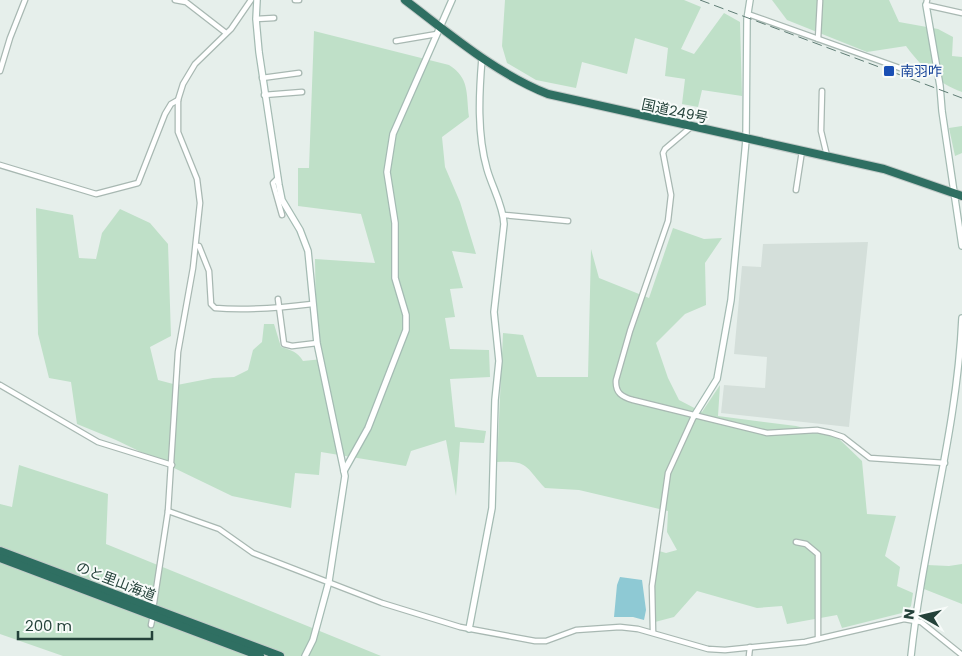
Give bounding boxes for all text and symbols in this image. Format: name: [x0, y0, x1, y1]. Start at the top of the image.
place label: 南羽咋: [900, 61, 942, 81]
marker: 南羽咋: [882, 64, 896, 78]
street label: 国道249号: [640, 94, 710, 128]
street label: のと里山海道: [73, 557, 159, 605]
north arrow: [897, 591, 947, 641]
scale bar: [18, 608, 151, 640]
text: N: [898, 608, 920, 621]
text: 200 m: [25, 615, 72, 636]

